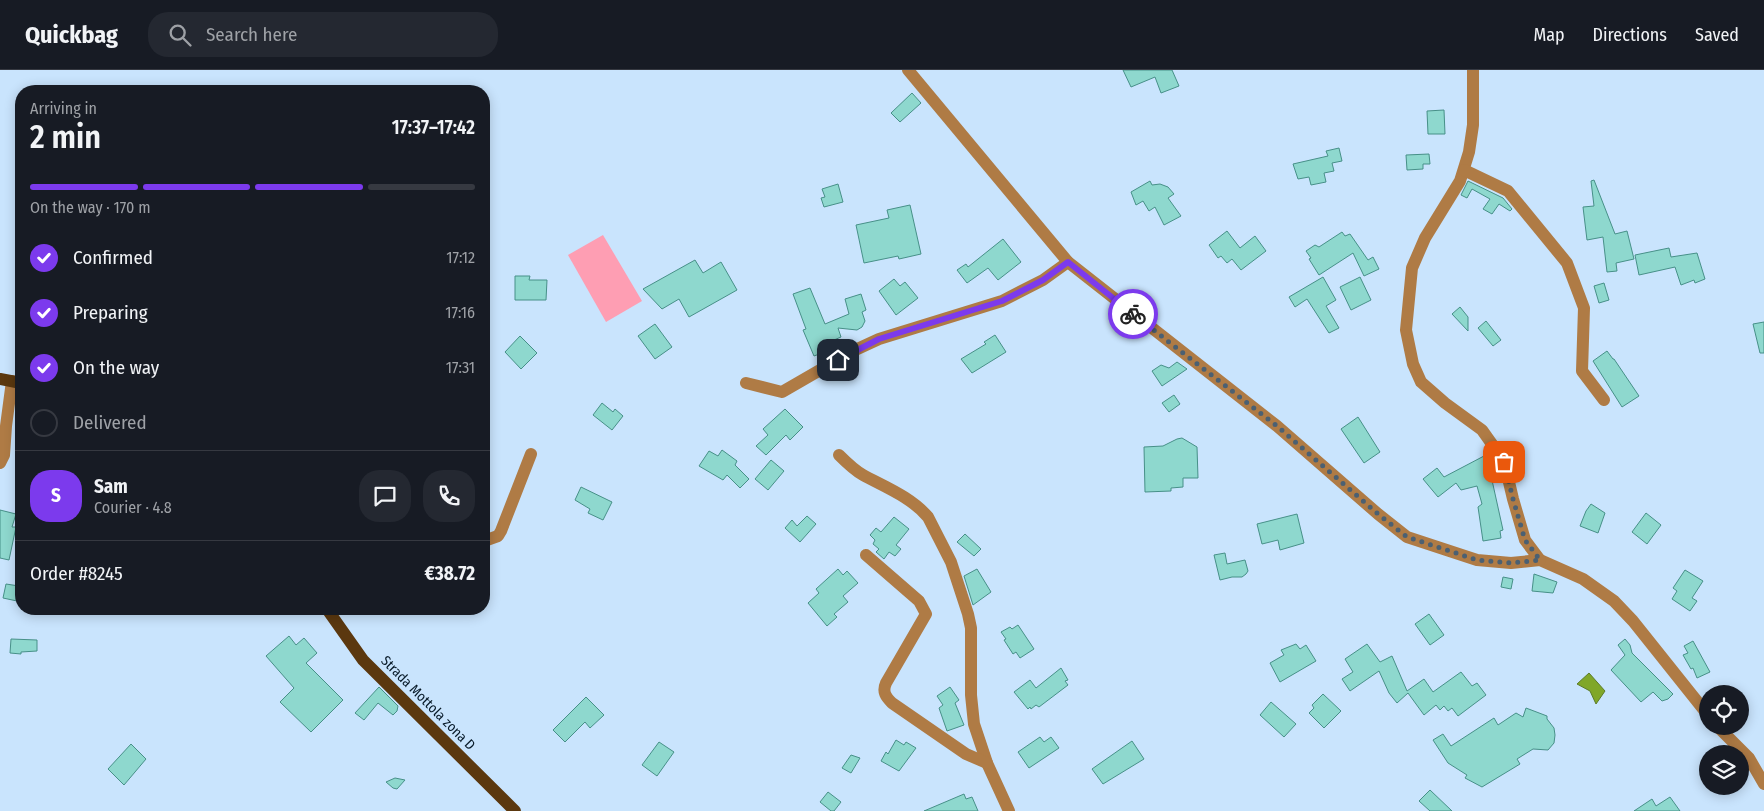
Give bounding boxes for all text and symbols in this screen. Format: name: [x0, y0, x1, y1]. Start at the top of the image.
search box: [148, 12, 498, 57]
text: Quickbag: [25, 21, 118, 49]
icon: search: [166, 21, 194, 49]
text: Search here: [206, 23, 297, 46]
text: Map: [1533, 24, 1565, 46]
text: Directions: [1593, 24, 1667, 46]
text: Saved: [1695, 24, 1739, 46]
text: Arriving in: [30, 99, 97, 118]
text: 17:37–17:42: [392, 116, 475, 139]
text: 2 min: [30, 118, 101, 156]
text: On the way · 170 m: [30, 198, 150, 217]
icon: check: [30, 244, 58, 272]
text: Confirmed: [73, 246, 153, 269]
text: 17:12: [446, 248, 475, 267]
courier: [1108, 289, 1158, 339]
icon: check: [30, 299, 58, 327]
icon: bike: [1119, 300, 1147, 328]
text: Preparing: [73, 301, 148, 324]
text: 17:16: [445, 303, 475, 322]
pin: [817, 339, 859, 381]
icon: home: [824, 346, 852, 374]
icon: check: [30, 354, 58, 382]
text: On the way: [73, 356, 159, 379]
text: 17:31: [446, 358, 475, 377]
text: Delivered: [73, 411, 147, 434]
pin: [1483, 441, 1525, 483]
icon: bag: [1490, 448, 1518, 476]
button: chat: [359, 470, 411, 522]
button: phone: [423, 470, 475, 522]
text: Sam: [94, 475, 128, 498]
text: S: [51, 484, 61, 507]
text: Courier · 4.8: [94, 498, 172, 517]
text: Order #8245: [30, 562, 123, 585]
text: €38.72: [425, 562, 475, 585]
street label: Strada Mottola zona D: [377, 652, 479, 754]
map controls: [1699, 685, 1749, 795]
button: locate: [1699, 685, 1749, 735]
button: layers: [1699, 745, 1749, 795]

